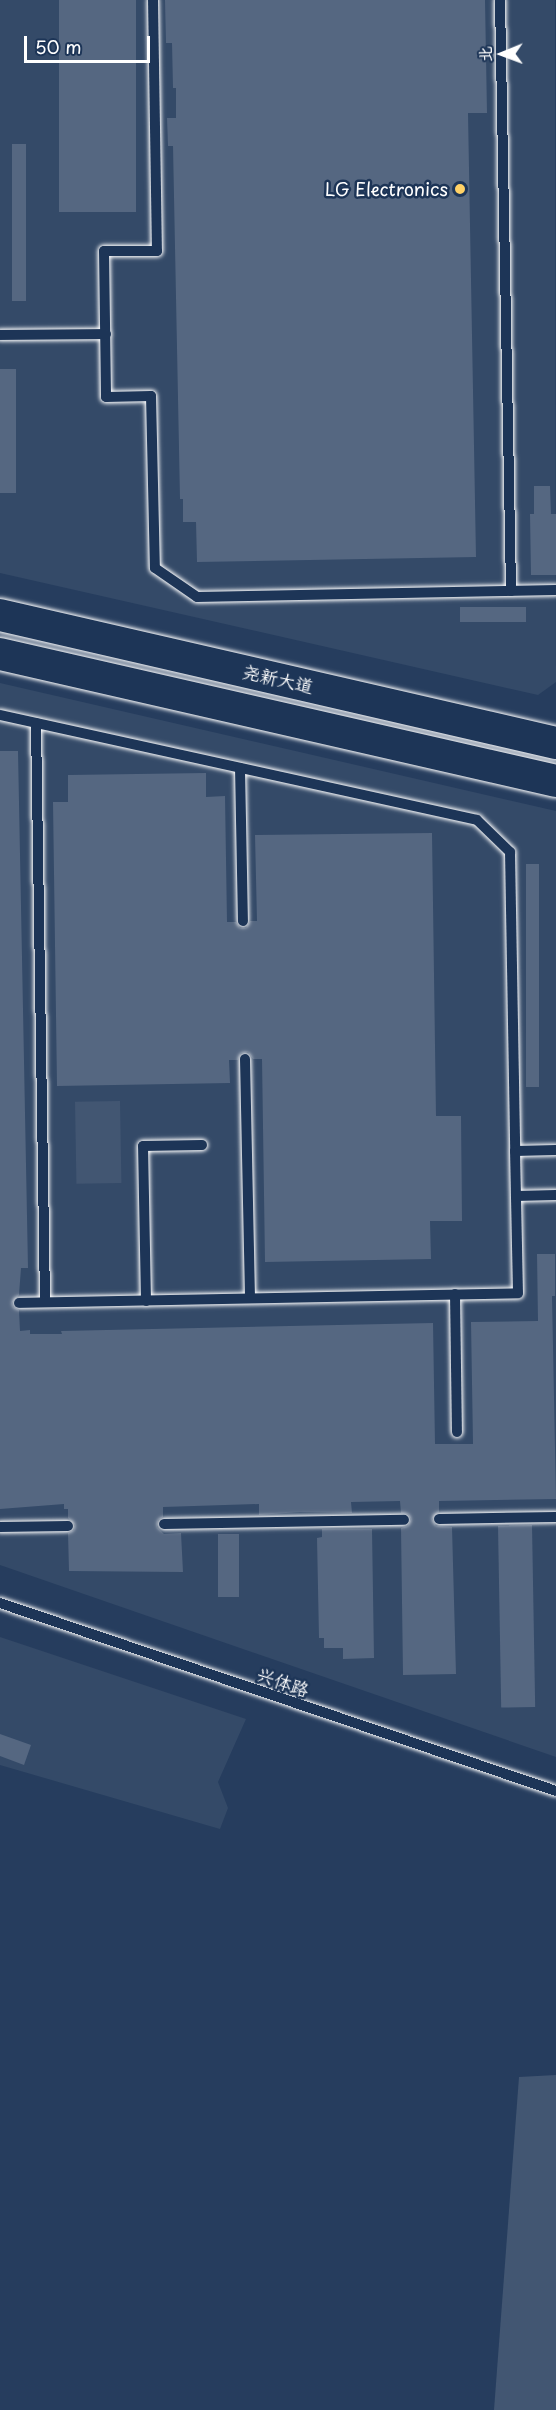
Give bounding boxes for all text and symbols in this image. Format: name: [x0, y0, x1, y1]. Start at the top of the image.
scale bar: [27, 24, 153, 62]
north arrow: [472, 24, 532, 84]
text: 50 m: [35, 33, 82, 60]
text: 北: [472, 46, 496, 63]
place label: LG Electronics: [323, 178, 448, 200]
marker: LG Electronics: [453, 182, 467, 196]
street label: 尧新大道: [240, 660, 316, 698]
street label: 兴体路: [254, 1663, 312, 1701]

